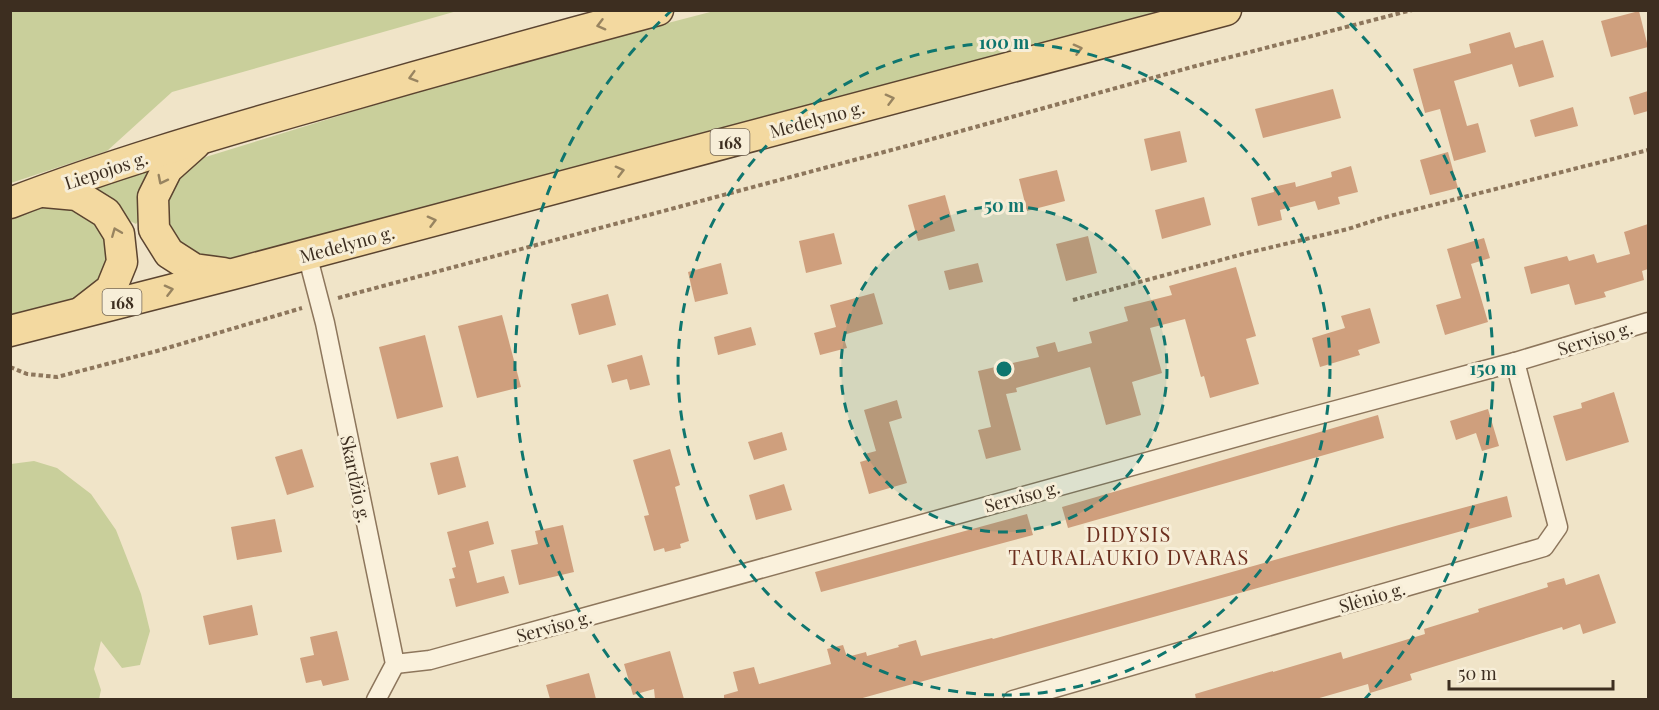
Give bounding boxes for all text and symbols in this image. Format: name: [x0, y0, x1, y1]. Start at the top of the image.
one-way arrow: [596, 18, 606, 31]
text: 100 m: [979, 30, 1030, 54]
one-way arrow: [1073, 44, 1083, 57]
one-way arrow: [408, 70, 419, 82]
one-way arrow: [885, 94, 895, 107]
street label: Medelyno g.: [767, 95, 867, 143]
road number: 168: [710, 129, 750, 155]
street label: Liepojos g.: [61, 145, 151, 195]
one-way arrow: [614, 166, 625, 178]
one-way arrow: [158, 174, 169, 184]
text: 50 m: [984, 193, 1025, 217]
one-way arrow: [426, 216, 437, 228]
street label: Medelyno g.: [297, 220, 397, 268]
one-way arrow: [111, 227, 123, 238]
one-way arrow: [164, 285, 174, 298]
road number: 168: [102, 289, 142, 315]
street label: Serviso g.: [1555, 315, 1635, 361]
text: 150 m: [1469, 356, 1517, 380]
centre of rings: [994, 359, 1014, 379]
street label: Skardžio g.: [335, 433, 377, 525]
street label: Serviso g.: [982, 474, 1062, 518]
district label: DIDYSIS TAURALAUKIO DVARAS: [1008, 520, 1250, 570]
street label: Slėnio g.: [1336, 576, 1408, 618]
street label: Serviso g.: [514, 604, 594, 648]
scale bar: [1449, 653, 1612, 691]
text: 50 m: [1458, 661, 1497, 685]

